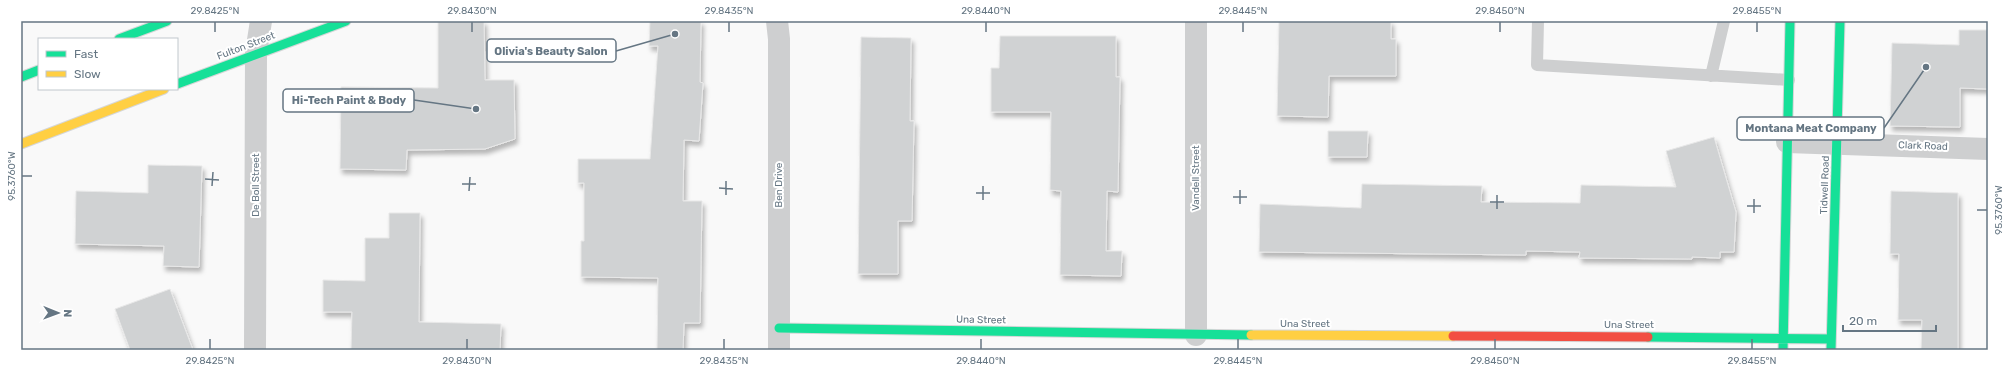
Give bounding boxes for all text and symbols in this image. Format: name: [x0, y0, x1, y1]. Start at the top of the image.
text: 29.8425°N: [191, 5, 239, 17]
text: 29.8430°N: [447, 5, 497, 17]
text: 29.8435°N: [705, 5, 754, 17]
text: 29.8440°N: [961, 5, 1011, 17]
text: 29.8445°N: [1218, 5, 1268, 17]
text: 29.8450°N: [1475, 5, 1525, 17]
text: 29.8455°N: [1733, 5, 1781, 17]
street label: Fulton Street: [215, 29, 277, 63]
legend: [38, 38, 178, 90]
callout: Olivia's Beauty Salon: [487, 39, 616, 62]
text: Olivia's Beauty Salon: [494, 45, 608, 58]
text: Fast: [74, 47, 98, 61]
text: Slow: [74, 67, 101, 81]
callout: Hi-Tech Paint & Body: [283, 89, 414, 112]
text: Hi-Tech Paint & Body: [292, 94, 407, 107]
callout: Montana Meat Company: [1737, 117, 1884, 140]
text: Montana Meat Company: [1745, 122, 1877, 135]
street label: Clark Road: [1898, 139, 1948, 153]
street label: Vandell Street: [1190, 145, 1202, 211]
text: 95.3760°W: [6, 151, 18, 201]
street label: De Boll Street: [250, 153, 262, 217]
street label: Tidwell Road: [1818, 155, 1832, 215]
street label: Ben Drive: [773, 162, 785, 207]
text: 95.3760°W: [1993, 185, 2005, 235]
north arrow: [38, 293, 78, 333]
scale bar: [1843, 307, 1936, 333]
text: N: [61, 309, 74, 317]
street label: Una Street: [956, 314, 1006, 326]
text: 20 m: [1849, 314, 1877, 328]
street label: Una Street: [1280, 318, 1330, 330]
street label: Una Street: [1604, 319, 1654, 331]
text: 29.8425°N: [186, 355, 234, 367]
text: 29.8430°N: [442, 355, 492, 367]
text: 29.8435°N: [700, 355, 749, 367]
text: 29.8440°N: [956, 355, 1006, 367]
text: 29.8445°N: [1213, 355, 1263, 367]
text: 29.8450°N: [1470, 355, 1520, 367]
text: 29.8455°N: [1728, 355, 1776, 367]

